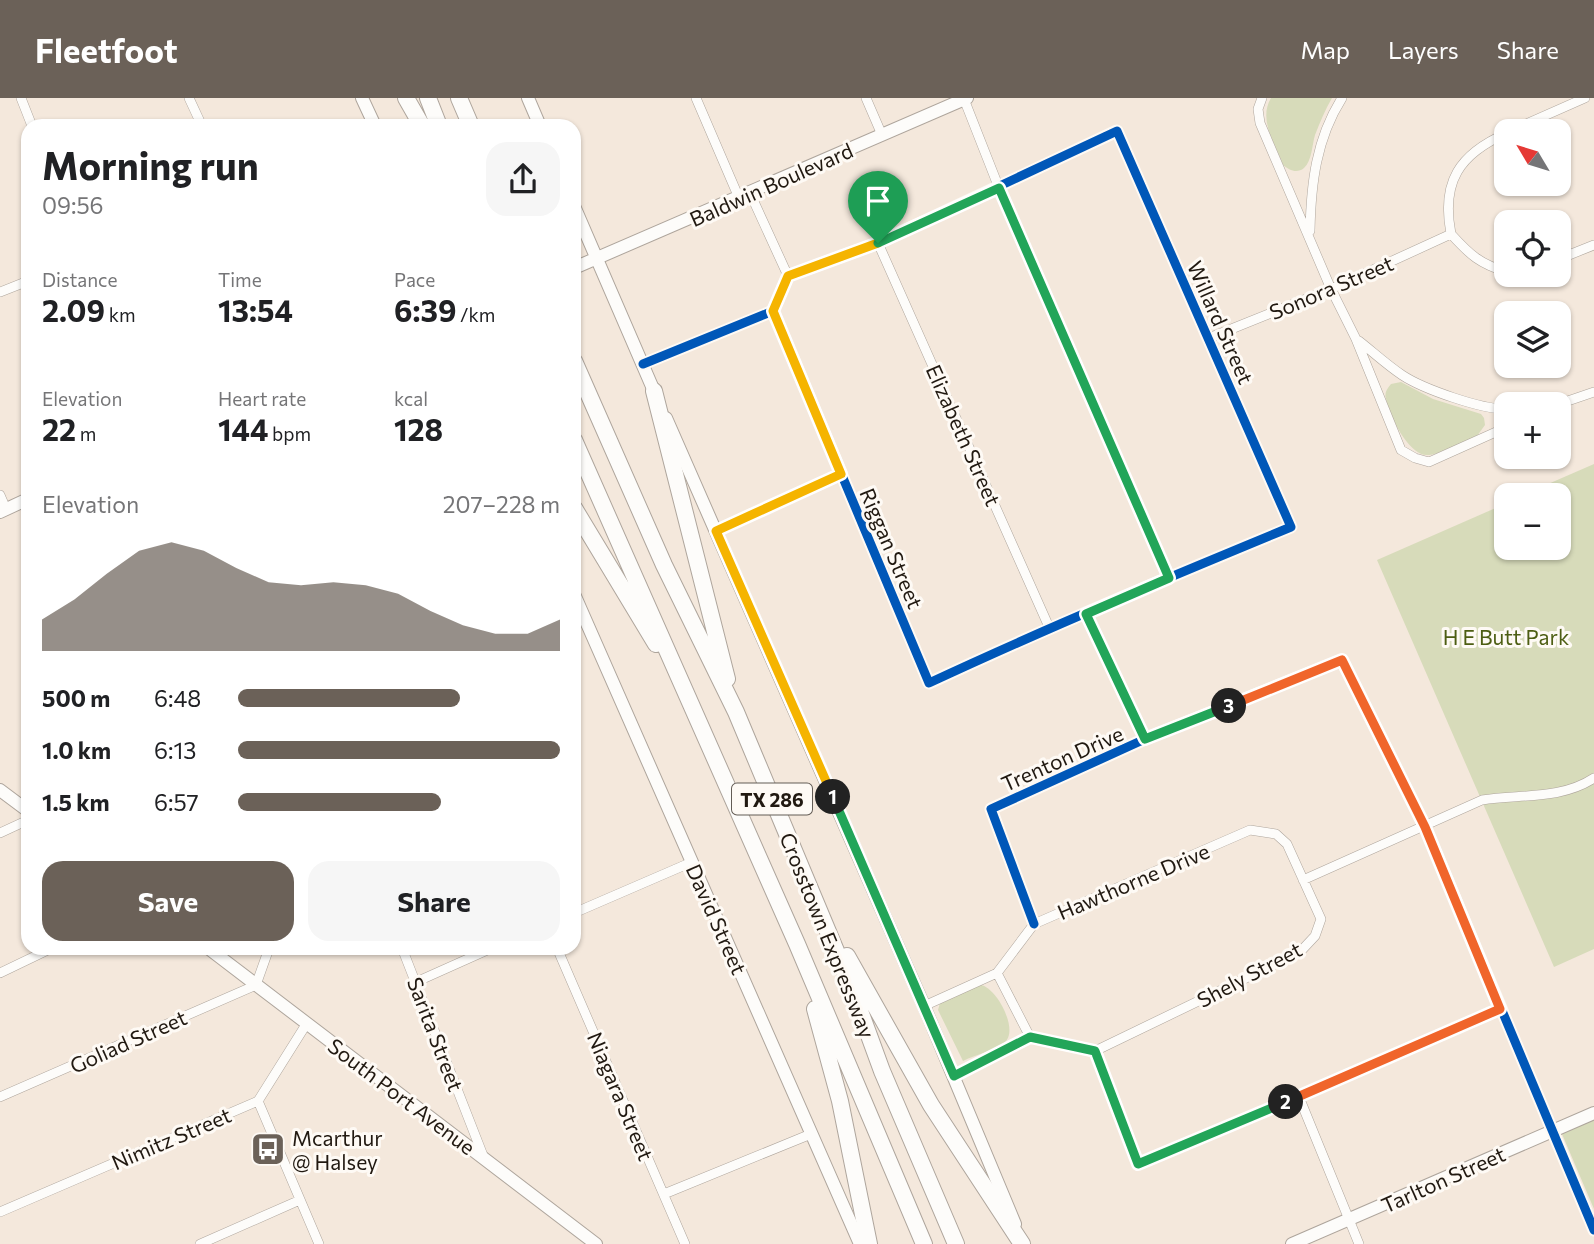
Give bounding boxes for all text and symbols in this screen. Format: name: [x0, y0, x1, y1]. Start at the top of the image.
text: Fleetfoot: [35, 29, 178, 70]
text: Map: [1301, 35, 1350, 64]
text: Layers: [1388, 35, 1459, 64]
text: Share: [1497, 35, 1559, 64]
north arrow: [1494, 119, 1572, 196]
map controls: [1494, 119, 1571, 560]
street label: Baldwin Boulevard: [686, 137, 856, 231]
text: Morning run: [42, 141, 259, 188]
button: share: [486, 142, 560, 216]
pin: [848, 171, 908, 243]
icon: arrive: [859, 182, 897, 220]
text: 09:56: [42, 191, 104, 219]
button: locate: [1494, 210, 1571, 287]
street label: Sonora Street: [1265, 250, 1397, 324]
street label: Willard Street: [1183, 257, 1259, 387]
text: Distance: [42, 268, 118, 291]
text: Time: [218, 268, 262, 291]
text: Pace: [394, 268, 435, 291]
text: 2.09: [42, 291, 105, 328]
text: 13:54: [218, 291, 293, 328]
text: 6:39: [394, 291, 456, 328]
button: layers: [1494, 301, 1571, 378]
text: km: [105, 303, 136, 326]
text: /km: [456, 303, 495, 326]
street label: Elizabeth Street: [922, 360, 1006, 510]
text: Elevation: [42, 387, 122, 410]
text: Heart rate: [218, 387, 306, 410]
text: kcal: [394, 387, 428, 410]
button: +: [1494, 392, 1571, 469]
text: 22: [42, 410, 76, 447]
text: 144: [218, 410, 268, 447]
text: 128: [394, 410, 443, 447]
text: m: [76, 422, 96, 445]
text: bpm: [268, 422, 311, 445]
button: −: [1494, 483, 1571, 560]
street label: Riggan Street: [855, 484, 929, 612]
text: Elevation: [42, 490, 139, 518]
text: 207–228 m: [443, 490, 560, 518]
park label: H E Butt Park: [1443, 624, 1569, 649]
text: 500 m: [42, 684, 110, 712]
text: 6:48: [154, 684, 201, 712]
pin: 3: [1212, 688, 1246, 724]
text: 3: [1223, 694, 1234, 717]
street label: Trenton Drive: [997, 720, 1127, 796]
text: 1.0 km: [42, 736, 111, 764]
text: 6:13: [154, 736, 196, 764]
pin: 1: [816, 780, 850, 814]
road number: TX 286: [732, 784, 812, 814]
text: 1: [828, 785, 837, 808]
text: 1.5 km: [42, 788, 110, 816]
text: 6:57: [154, 788, 199, 816]
street label: Crosstown Expressway: [775, 829, 881, 1042]
street label: Hawthorne Drive: [1053, 838, 1213, 924]
street label: David Street: [682, 860, 752, 978]
button: Save: [42, 861, 294, 941]
button: Share: [308, 861, 560, 941]
street label: Shely Street: [1192, 936, 1306, 1012]
street label: Sarita Street: [403, 973, 469, 1095]
street label: Goliad Street: [66, 1004, 190, 1078]
street label: Niagara Street: [583, 1028, 659, 1164]
street label: South Port Avenue: [324, 1033, 480, 1159]
pin: 2: [1268, 1084, 1304, 1119]
text: 2: [1280, 1090, 1291, 1113]
street label: Nimitz Street: [107, 1102, 235, 1174]
place label: Mcarthur @ Halsey: [292, 1125, 383, 1174]
bus stop icon: Mcarthur @ Halsey: [249, 1130, 287, 1168]
street label: Tarlton Street: [1377, 1141, 1509, 1217]

